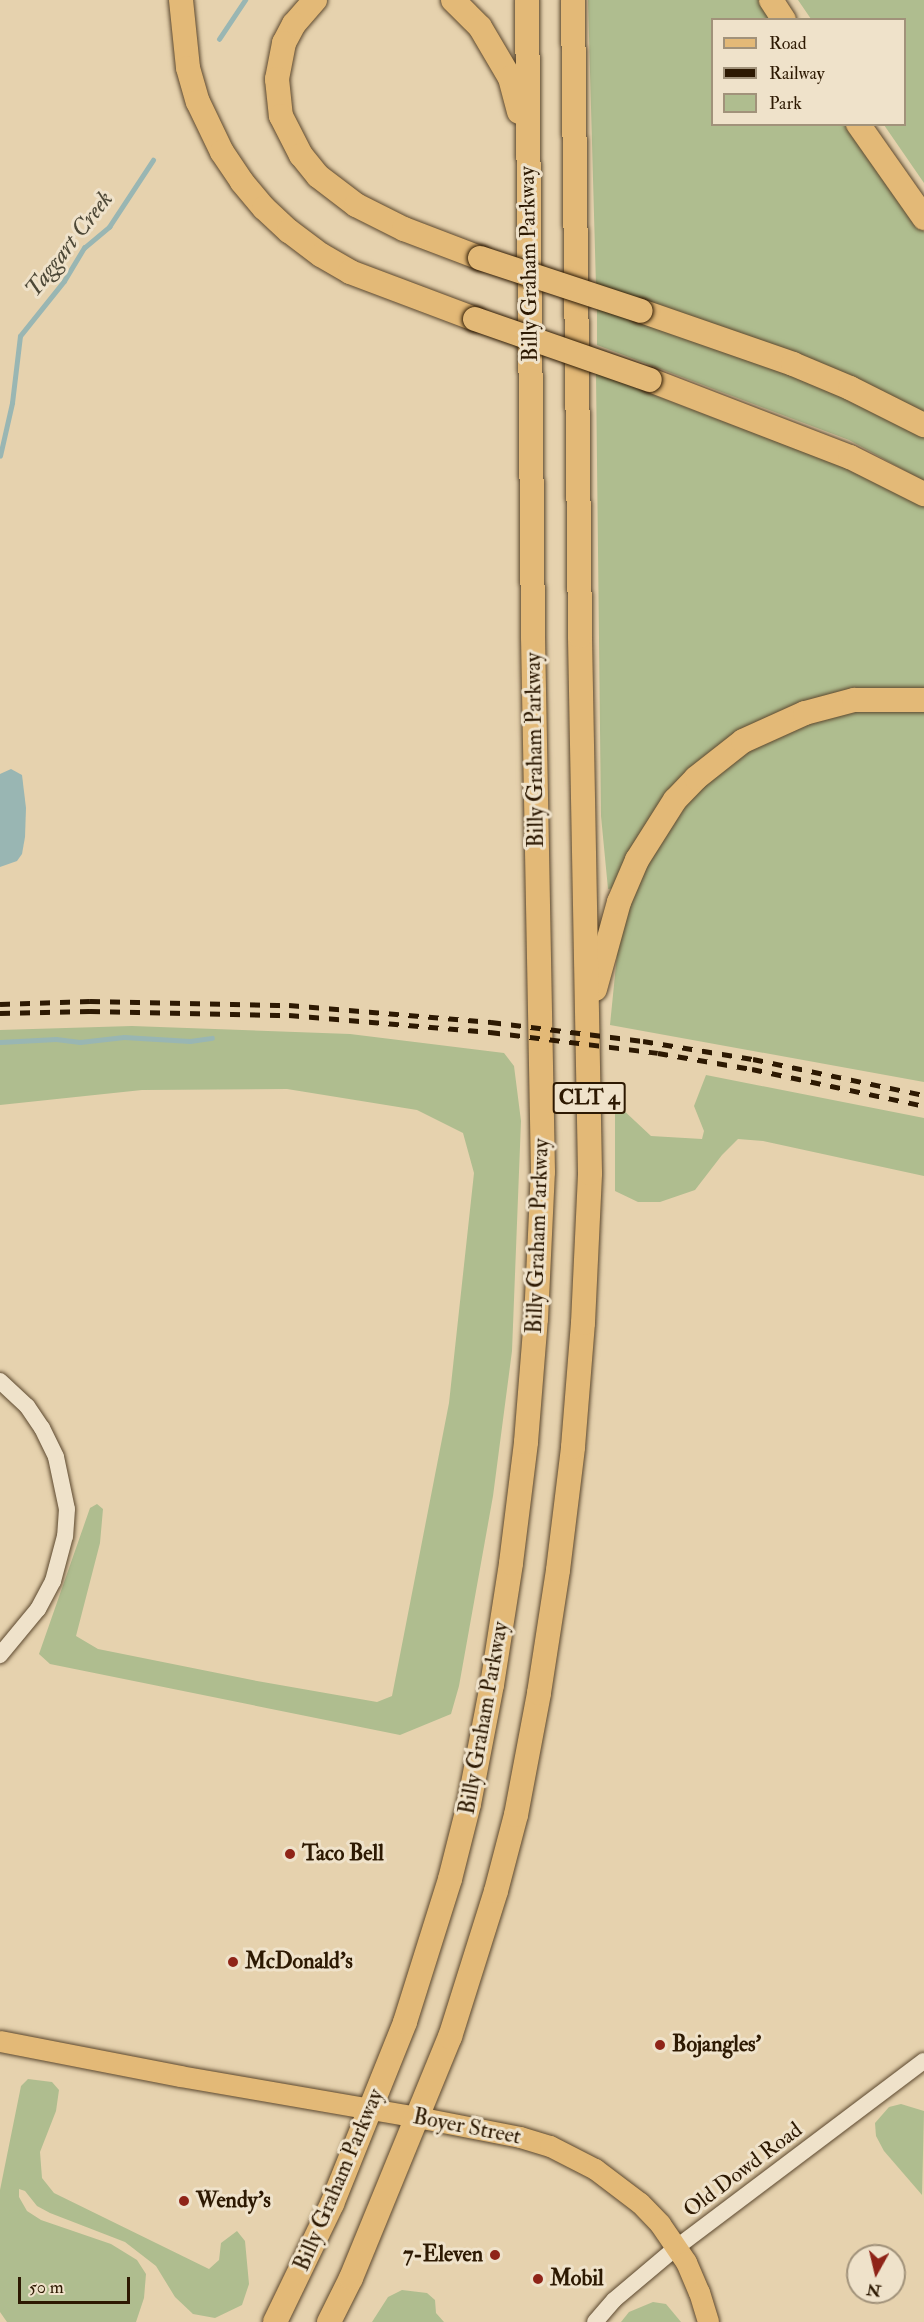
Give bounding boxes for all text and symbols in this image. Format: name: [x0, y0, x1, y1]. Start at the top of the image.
legend: [711, 18, 906, 126]
text: Road: [769, 32, 807, 55]
text: Railway: [769, 62, 825, 85]
text: Park: [769, 92, 802, 115]
street label: Billy Graham Parkway: [514, 166, 544, 362]
water label: Taggart Creek: [19, 185, 119, 303]
street label: Billy Graham Parkway: [520, 652, 550, 848]
road number: CLT 4: [552, 1080, 626, 1116]
street label: Billy Graham Parkway: [521, 1138, 555, 1334]
street label: Billy Graham Parkway: [454, 1619, 514, 1817]
place label: Taco Bell: [302, 1841, 384, 1867]
marker: Taco Bell: [283, 1847, 297, 1861]
place label: McDonald's: [245, 1949, 353, 1975]
marker: McDonald's: [226, 1955, 240, 1969]
place label: Bojangles': [672, 2032, 761, 2058]
marker: Bojangles': [653, 2038, 667, 2052]
street label: Billy Graham Parkway: [289, 2085, 389, 2275]
street label: Boyer Street: [411, 2104, 523, 2150]
street label: Old Dowd Road: [678, 2117, 808, 2223]
place label: Wendy's: [196, 2188, 271, 2214]
marker: Wendy's: [177, 2194, 191, 2208]
place label: 7-Eleven: [403, 2242, 483, 2268]
north arrow: [846, 2244, 906, 2304]
marker: 7-Eleven: [488, 2248, 502, 2262]
scale bar: [21, 2265, 134, 2303]
place label: Mobil: [550, 2266, 604, 2292]
marker: Mobil: [531, 2272, 545, 2286]
text: 50 m: [29, 2276, 64, 2299]
text: N: [865, 2279, 882, 2301]

